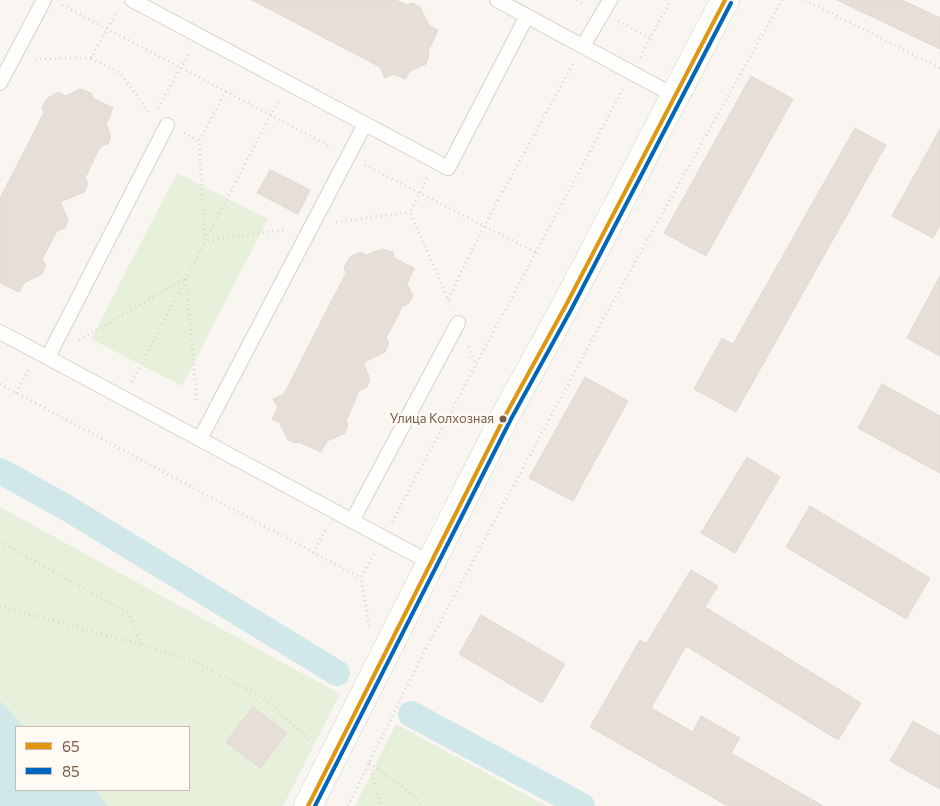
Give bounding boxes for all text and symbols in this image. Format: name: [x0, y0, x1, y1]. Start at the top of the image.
place label: Улица Колхозная: [390, 411, 494, 427]
marker: Улица Колхозная: [498, 414, 508, 424]
legend: [15, 726, 190, 791]
text: 65: [62, 737, 80, 755]
text: 85: [62, 762, 80, 780]

